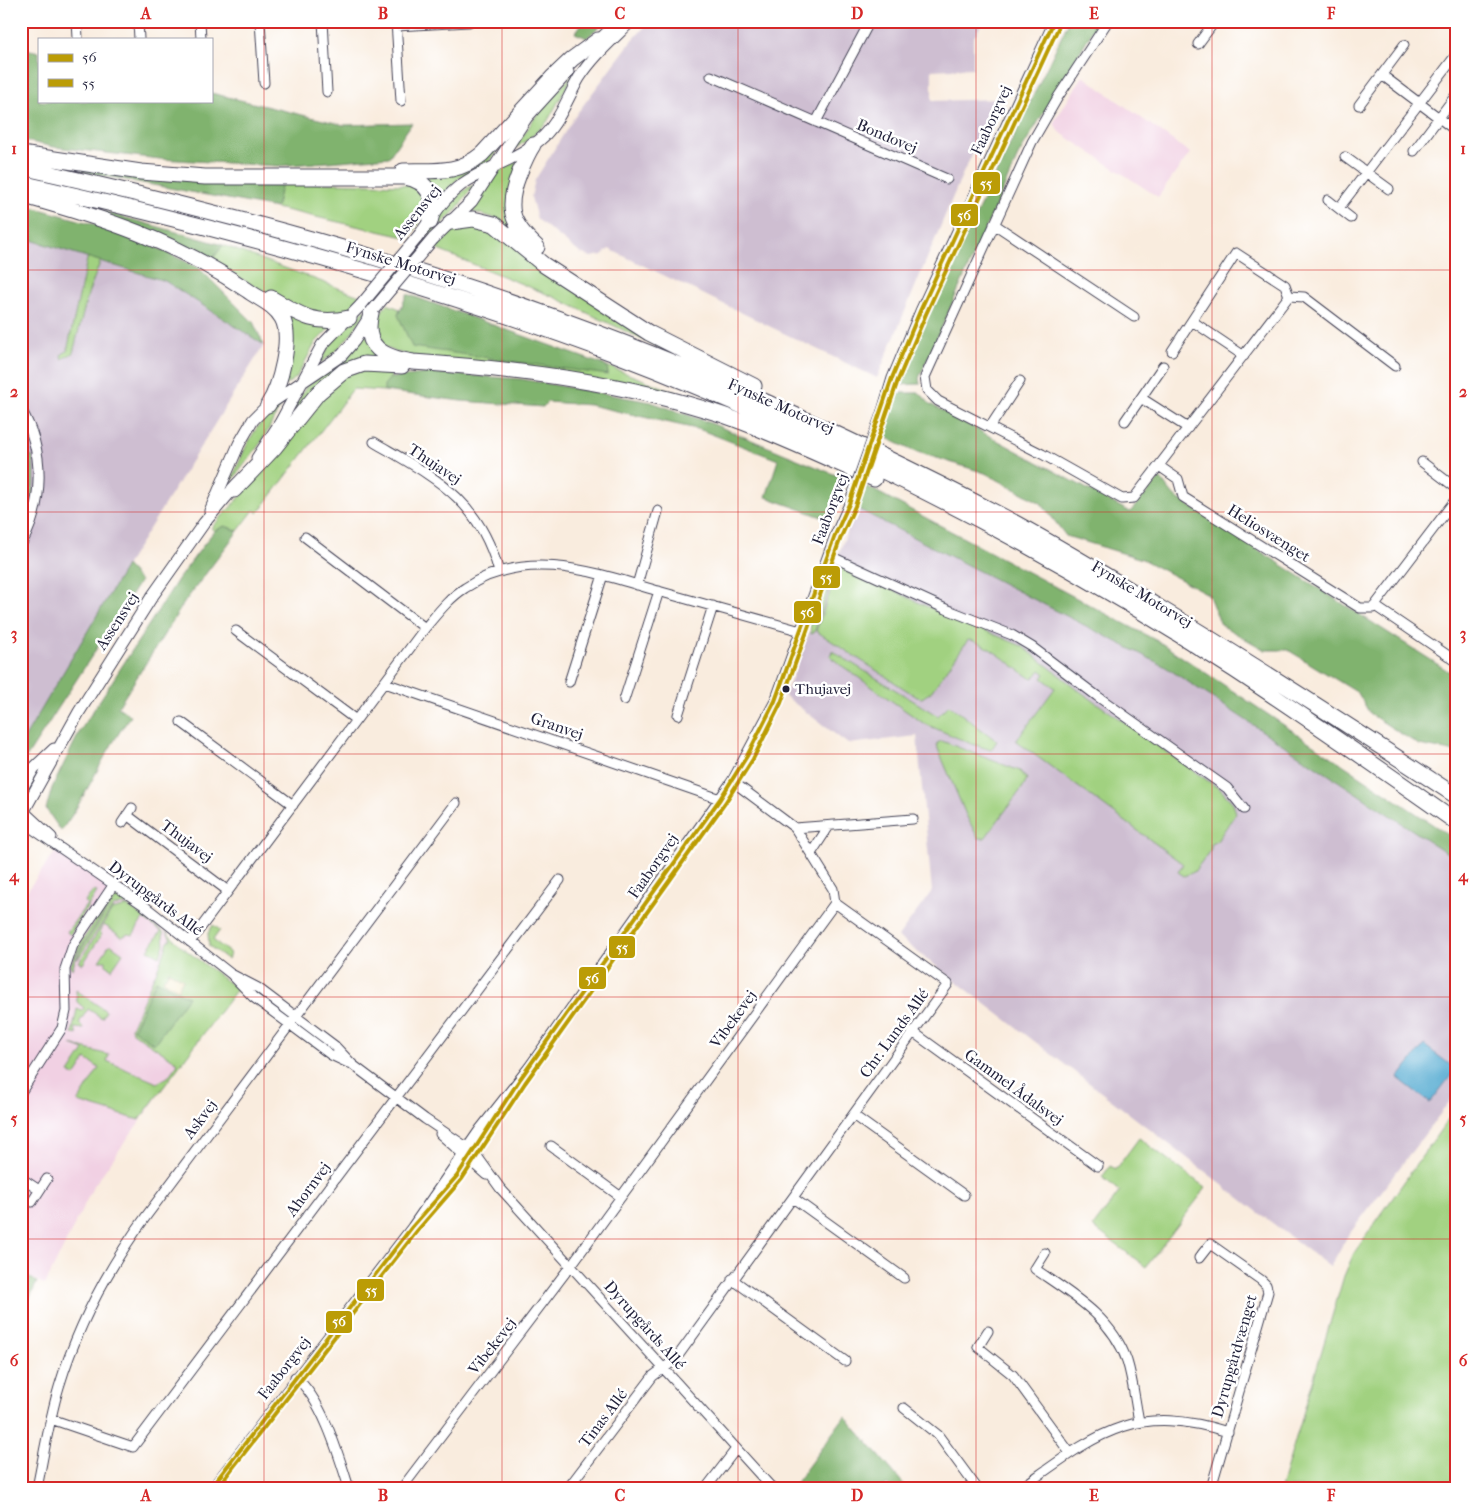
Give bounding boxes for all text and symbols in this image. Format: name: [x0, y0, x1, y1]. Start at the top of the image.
text: A: [140, 4, 152, 23]
text: B: [378, 4, 388, 23]
text: C: [615, 4, 626, 23]
text: D: [851, 4, 863, 23]
text: E: [1089, 4, 1099, 23]
text: F: [1326, 4, 1336, 23]
legend: [38, 38, 212, 102]
text: 56: [82, 48, 97, 66]
text: 55: [82, 74, 95, 92]
street label: Faaborgvej: [967, 82, 1015, 158]
street label: Bondovej: [854, 115, 920, 157]
text: 1: [11, 139, 17, 158]
text: 1: [1460, 139, 1466, 158]
line badge: 55: [972, 171, 1001, 195]
text: 55: [980, 175, 992, 192]
street label: Assensvej: [389, 181, 445, 244]
line badge: 56: [950, 203, 979, 227]
text: 56: [957, 207, 971, 224]
street label: Fynske Motorvej: [344, 237, 458, 289]
street label: Fynske Motorvej: [725, 374, 837, 438]
text: 2: [10, 382, 18, 401]
text: 2: [1459, 382, 1467, 401]
street label: Thujavej: [405, 439, 465, 489]
street label: Faaborgvej: [808, 471, 852, 547]
street label: Heliosvænget: [1224, 500, 1314, 566]
street label: Fynske Motorvej: [1088, 556, 1196, 632]
line badge: 55: [812, 565, 841, 589]
text: 55: [820, 569, 832, 586]
street label: Assensvej: [91, 589, 143, 654]
line badge: 56: [793, 600, 822, 624]
text: 56: [800, 604, 814, 621]
text: 3: [11, 624, 17, 644]
text: 3: [1460, 624, 1466, 644]
place label: Thujavej: [795, 680, 851, 698]
marker: Thujavej: [781, 684, 791, 694]
street label: Granvej: [528, 708, 586, 744]
street label: Thujavej: [157, 815, 217, 867]
street label: Faaborgvej: [624, 830, 682, 902]
street label: Dyrupgårds Allé: [105, 856, 207, 940]
text: 4: [8, 866, 20, 886]
text: 4: [1457, 866, 1469, 886]
line badge: 55: [608, 935, 636, 959]
text: 55: [616, 939, 628, 956]
line badge: 56: [578, 966, 607, 990]
text: 56: [585, 970, 599, 987]
street label: Chr. Lunds Allé: [855, 985, 933, 1081]
street label: Vibekevej: [705, 986, 760, 1052]
street label: Gammel Ådalsvej: [961, 1044, 1068, 1129]
street label: Askvej: [179, 1096, 221, 1143]
text: 5: [11, 1109, 18, 1128]
text: 5: [1460, 1109, 1467, 1128]
street label: Ahornvej: [281, 1158, 334, 1221]
street label: Dyrupgårds Allé: [600, 1277, 690, 1373]
line badge: 55: [356, 1278, 385, 1302]
text: 55: [365, 1282, 377, 1299]
street label: Dyrupgårdvænget: [1207, 1292, 1261, 1420]
line badge: 56: [325, 1310, 353, 1334]
text: 56: [332, 1313, 346, 1330]
street label: Vibekevej: [463, 1314, 520, 1379]
street label: Faaborgvej: [253, 1333, 315, 1403]
text: 6: [10, 1351, 19, 1370]
text: 6: [1459, 1351, 1468, 1370]
street label: Tinas Allé: [575, 1385, 631, 1451]
text: A: [140, 1486, 152, 1505]
text: B: [378, 1486, 388, 1505]
text: C: [615, 1486, 626, 1505]
text: D: [851, 1486, 863, 1505]
text: E: [1089, 1486, 1099, 1505]
text: F: [1326, 1486, 1336, 1505]

